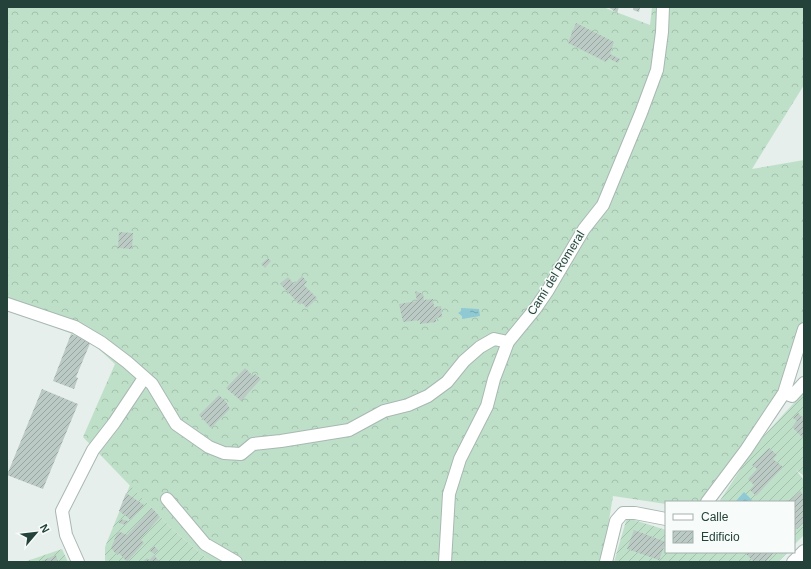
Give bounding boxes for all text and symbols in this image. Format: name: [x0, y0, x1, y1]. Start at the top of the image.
street label: Camí del Romeral: [524, 228, 588, 318]
legend: [665, 501, 795, 553]
text: Calle: [701, 510, 729, 524]
north arrow: [16, 513, 56, 553]
text: N: [38, 522, 52, 535]
text: Edificio: [701, 530, 740, 544]

